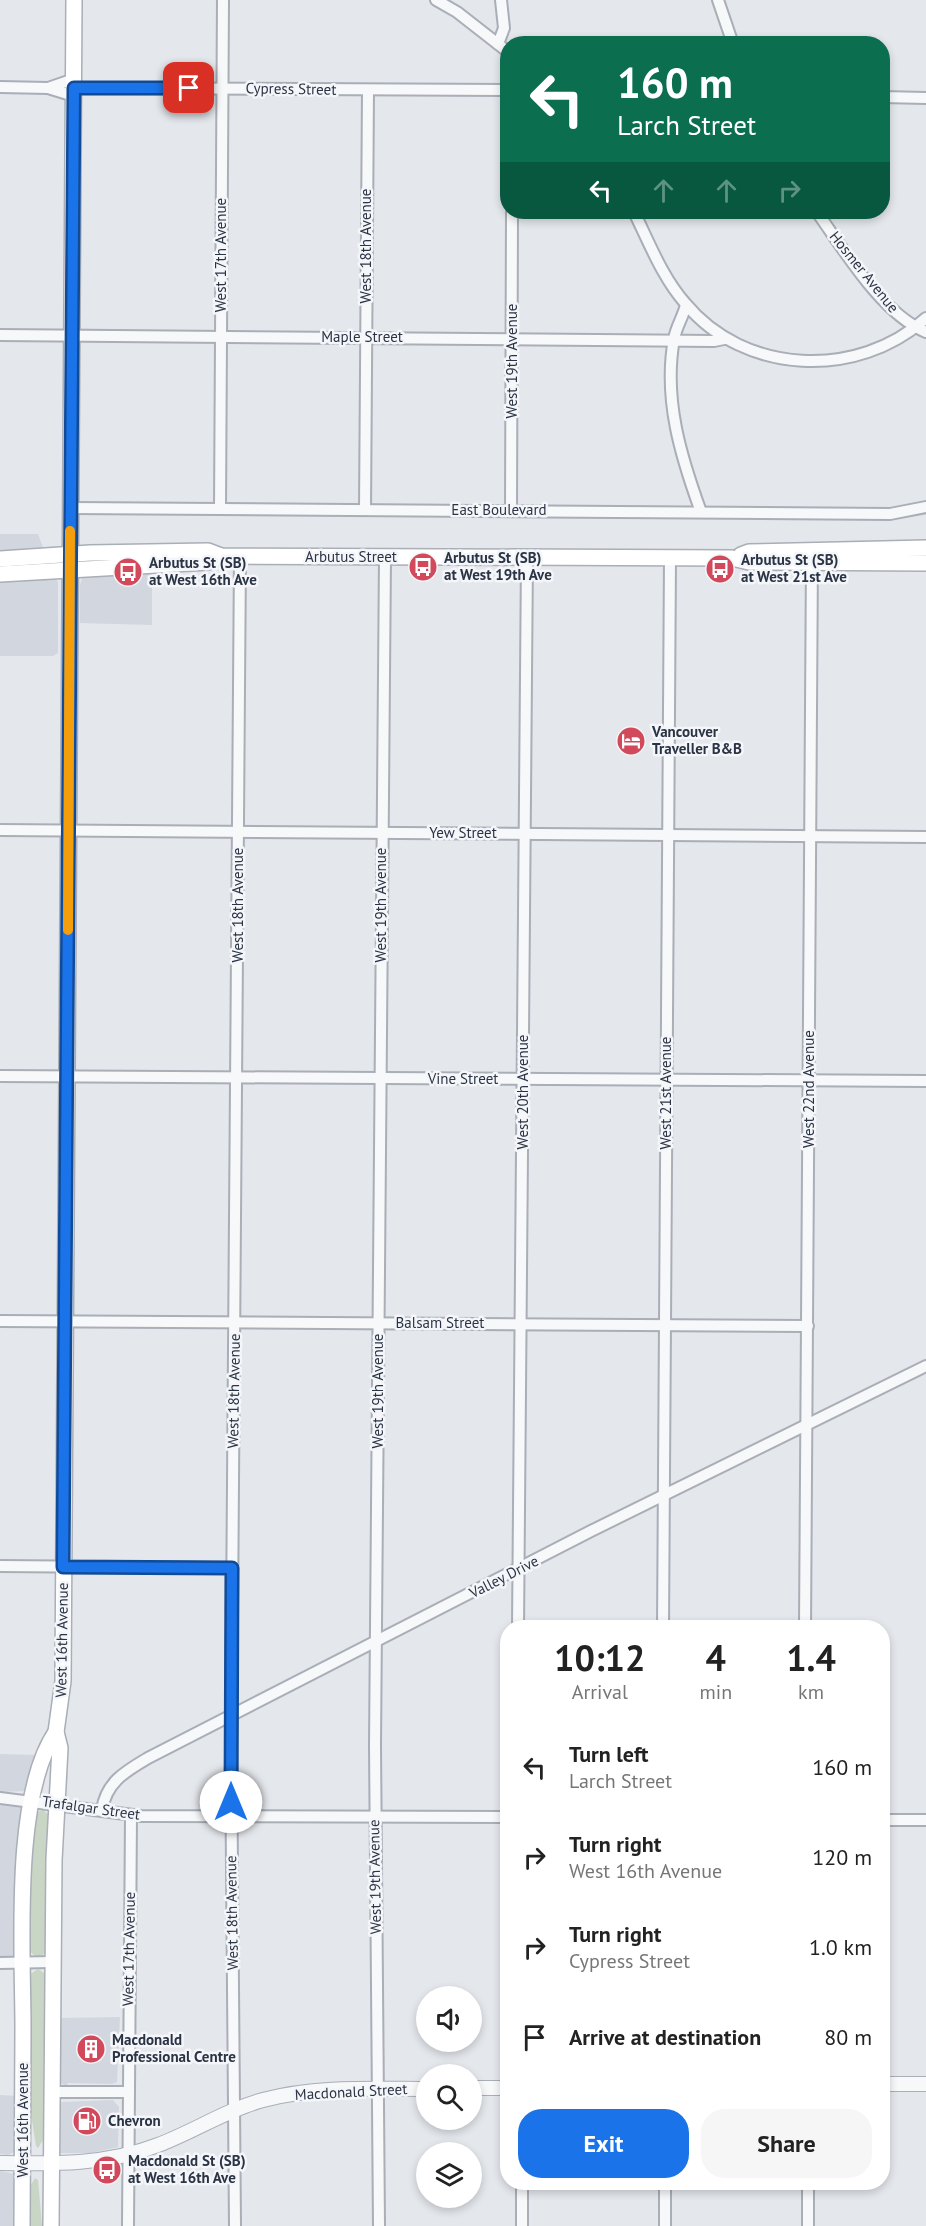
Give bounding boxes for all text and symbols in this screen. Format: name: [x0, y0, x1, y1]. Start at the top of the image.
text: 160 m: [617, 55, 733, 110]
icon: left: [518, 60, 596, 138]
pin: [163, 62, 214, 113]
icon: arrive: [172, 71, 205, 104]
street label: Cypress Street: [245, 78, 337, 99]
text: Larch Street: [617, 108, 756, 142]
icon: left: [584, 174, 617, 207]
icon: ahead: [647, 174, 680, 207]
icon: ahead: [710, 174, 743, 207]
icon: right: [773, 174, 806, 207]
street label: West 18th Avenue: [356, 189, 375, 303]
street label: West 17th Avenue: [211, 198, 230, 312]
street label: Hosmer Avenue: [826, 227, 903, 316]
street label: West 19th Avenue: [502, 304, 521, 418]
street label: Maple Street: [321, 327, 403, 346]
street label: East Boulevard: [451, 500, 547, 519]
street label: Arbutus Street: [305, 547, 397, 566]
place label: Arbutus St (SB) at West 19th Ave: [444, 548, 552, 584]
place label: Arbutus St (SB) at West 21st Ave: [741, 550, 847, 586]
bus stop icon: Arbutus St (SB) at West 19th Ave: [407, 551, 439, 583]
place label: Arbutus St (SB) at West 16th Ave: [149, 553, 257, 589]
bus stop icon: Arbutus St (SB) at West 21st Ave: [704, 553, 736, 585]
bus stop icon: Arbutus St (SB) at West 16th Ave: [112, 556, 144, 588]
place label: Vancouver Traveller B&B: [651, 722, 742, 758]
hotel icon: Vancouver Traveller B&B: [615, 725, 647, 757]
street label: Yew Street: [429, 823, 497, 842]
street label: West 18th Avenue: [228, 848, 247, 962]
street label: West 19th Avenue: [371, 848, 390, 962]
street label: West 22nd Avenue: [799, 1030, 818, 1148]
street label: West 20th Avenue: [513, 1035, 532, 1149]
street label: West 21st Avenue: [656, 1037, 675, 1149]
street label: Vine Street: [427, 1069, 498, 1088]
street label: Balsam Street: [396, 1313, 484, 1332]
street label: West 18th Avenue: [223, 1333, 244, 1449]
street label: West 19th Avenue: [368, 1334, 387, 1448]
street label: Valley Drive: [465, 1551, 542, 1603]
street label: West 16th Avenue: [51, 1582, 72, 1698]
text: 10:12: [554, 1634, 645, 1681]
text: 4: [706, 1634, 726, 1681]
text: 1.4: [786, 1634, 836, 1681]
text: Arrival: [572, 1679, 628, 1705]
text: min: [700, 1679, 732, 1705]
text: km: [798, 1679, 824, 1705]
text: Turn left: [569, 1740, 649, 1768]
icon: left: [518, 1751, 551, 1784]
text: 160 m: [812, 1753, 872, 1781]
text: Larch Street: [569, 1768, 672, 1794]
position arrow: [199, 1770, 263, 1834]
street label: Trafalgar Street: [41, 1791, 141, 1824]
street label: West 19th Avenue: [364, 1819, 385, 1935]
text: Turn right: [569, 1830, 661, 1858]
icon: right: [518, 1841, 551, 1874]
text: 120 m: [812, 1843, 872, 1871]
street label: West 18th Avenue: [221, 1855, 242, 1971]
text: West 16th Avenue: [569, 1858, 722, 1884]
street label: West 17th Avenue: [118, 1892, 139, 2006]
text: Turn right: [569, 1920, 661, 1948]
icon: right: [518, 1931, 551, 1964]
text: 1.0 km: [809, 1933, 872, 1961]
text: Cypress Street: [569, 1948, 690, 1974]
map controls: [416, 1986, 482, 2208]
button: sound: [416, 1986, 482, 2052]
icon: arrive: [518, 2021, 551, 2054]
text: Arrive at destination: [569, 2023, 761, 2051]
text: 80 m: [824, 2023, 872, 2051]
place label: Macdonald Professional Centre: [112, 2030, 236, 2066]
building icon: Macdonald Professional Centre: [75, 2033, 107, 2065]
street label: West 16th Avenue: [13, 2063, 32, 2177]
button: search: [416, 2064, 482, 2130]
street label: Macdonald Street: [294, 2079, 408, 2104]
fuel station icon: Chevron: [71, 2105, 103, 2137]
button: Exit: [518, 2109, 689, 2178]
button: Share: [701, 2109, 872, 2178]
place label: Chevron: [108, 2111, 161, 2130]
button: layers: [416, 2142, 482, 2208]
place label: Macdonald St (SB) at West 16th Ave: [128, 2151, 246, 2187]
bus stop icon: Macdonald St (SB) at West 16th Ave: [91, 2154, 123, 2186]

